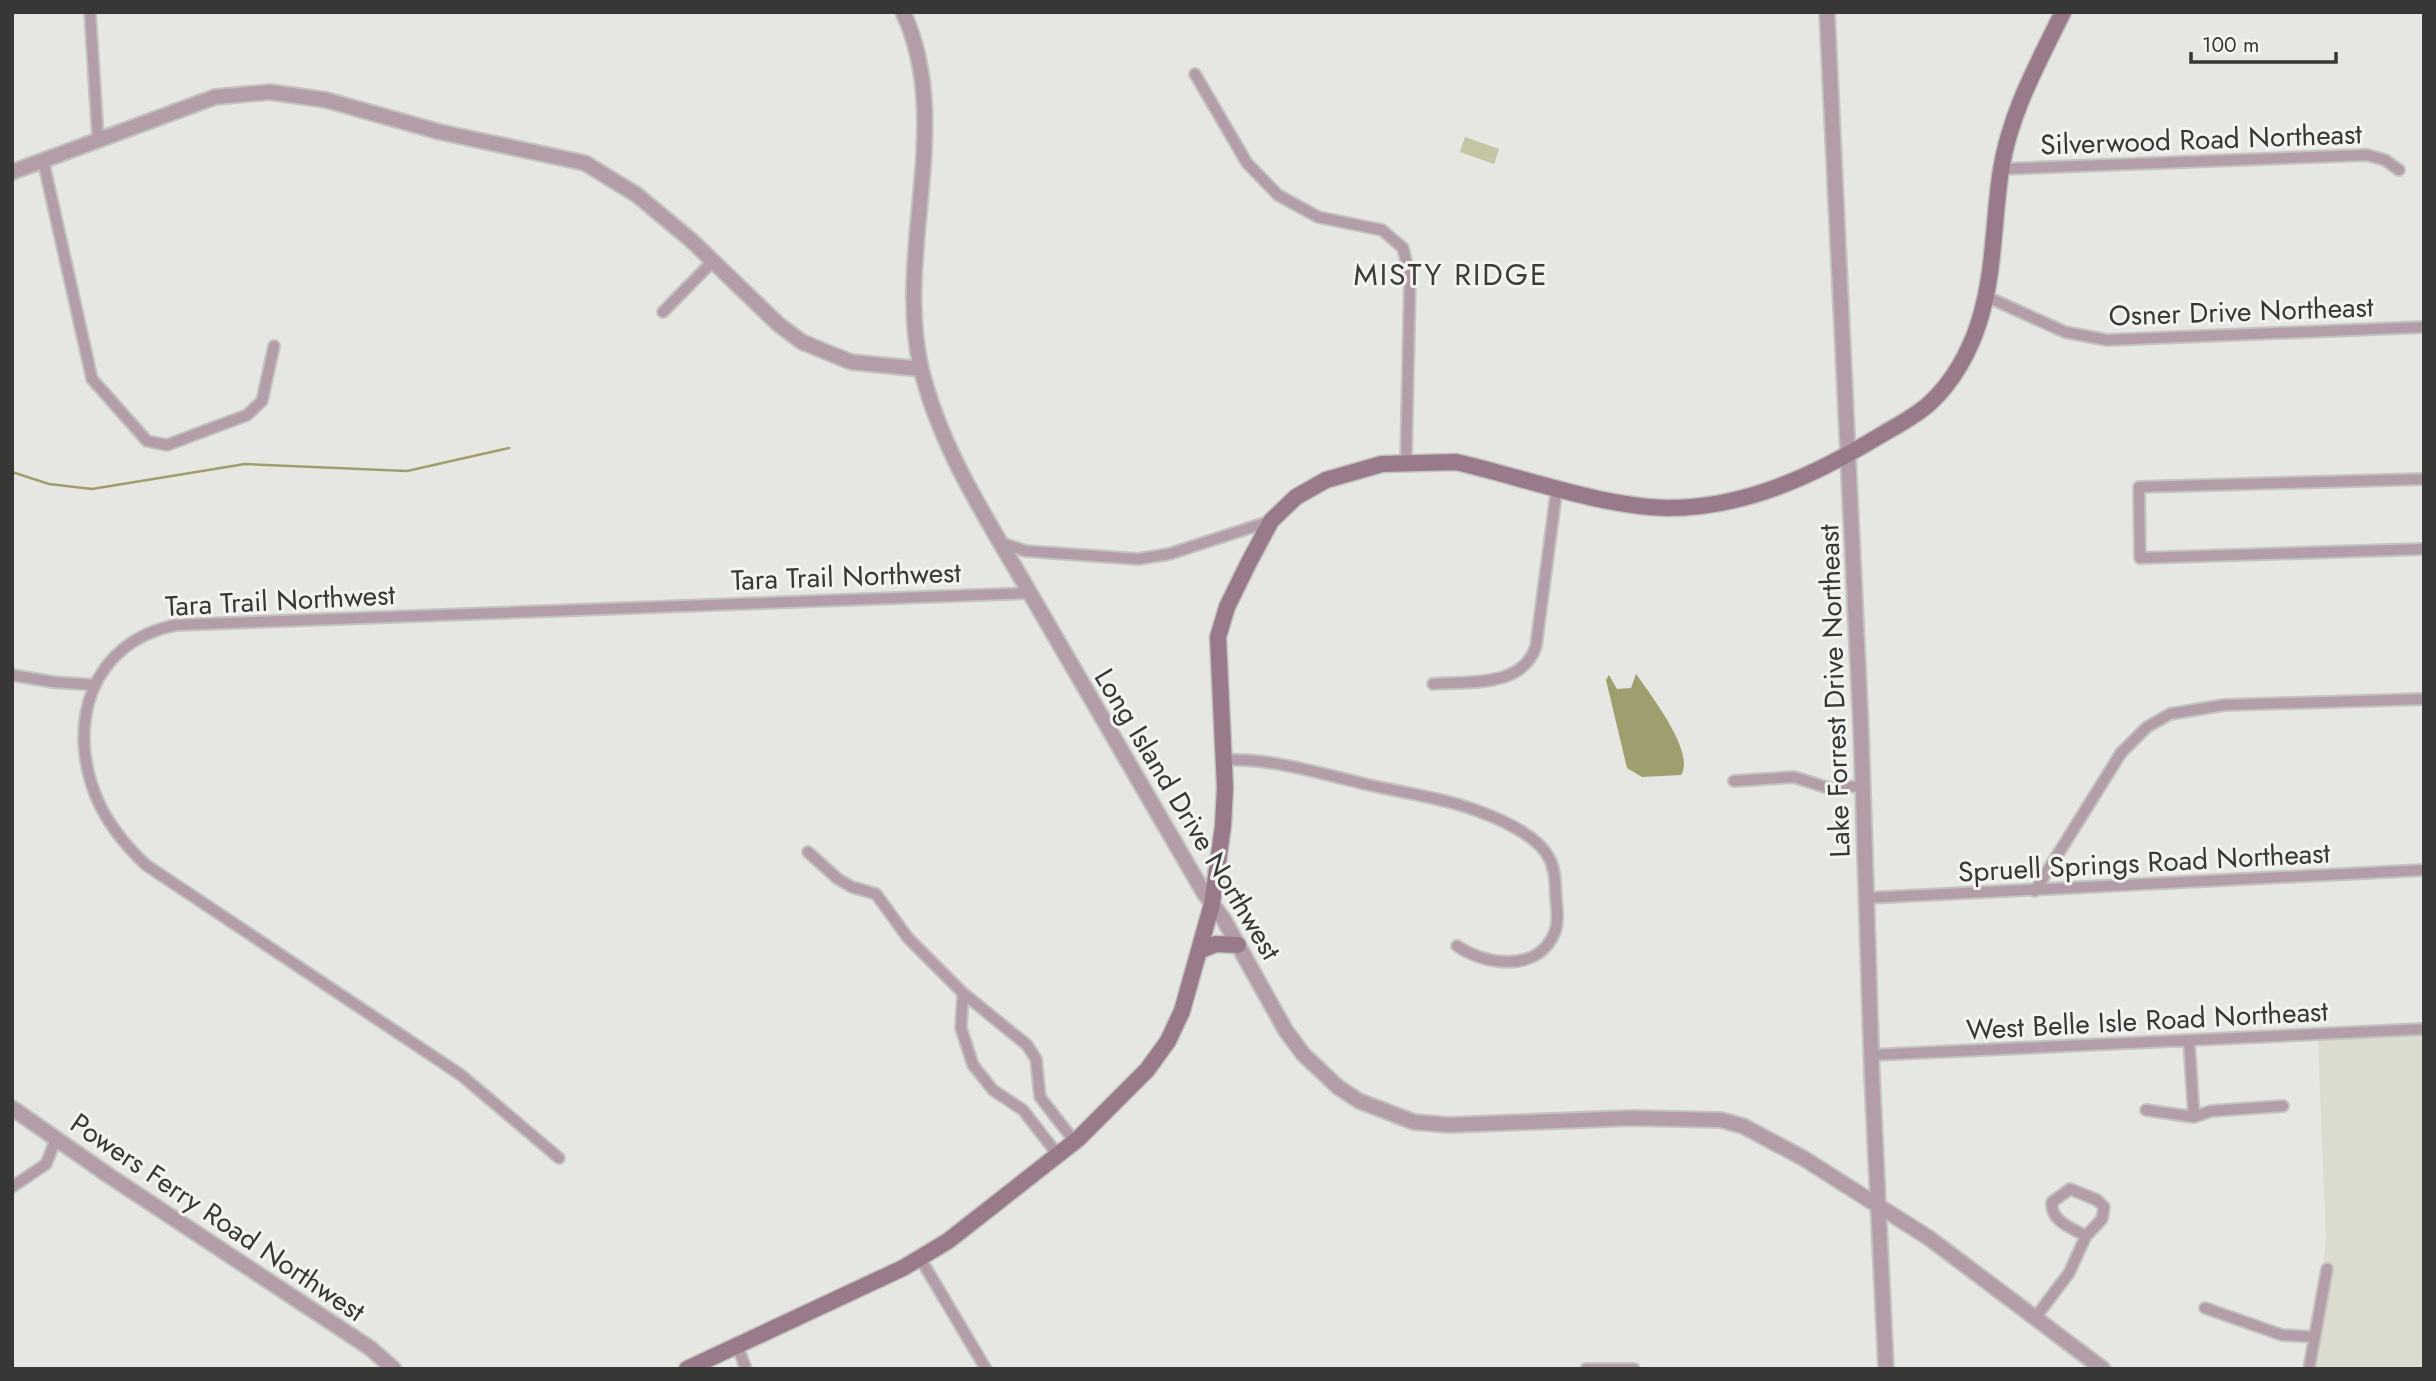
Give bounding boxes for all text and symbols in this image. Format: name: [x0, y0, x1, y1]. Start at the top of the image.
scale bar: [2191, 21, 2336, 65]
text: 100 m: [2202, 30, 2259, 60]
street label: Silverwood Road Northeast: [2039, 113, 2363, 166]
district label: MISTY RIDGE: [1353, 253, 1549, 296]
street label: Osner Drive Northeast: [2108, 286, 2374, 337]
street label: Lake Forrest Drive Northeast: [1808, 523, 1861, 858]
street label: Tara Trail Northwest: [730, 552, 962, 601]
street label: Tara Trail Northwest: [164, 574, 396, 627]
street label: Long Island Drive Northwest: [1084, 661, 1291, 968]
street label: Spruell Springs Road Northeast: [1957, 832, 2331, 893]
street label: West Belle Isle Road Northeast: [1965, 991, 2329, 1050]
street label: Powers Ferry Road Northwest: [62, 1103, 374, 1332]

